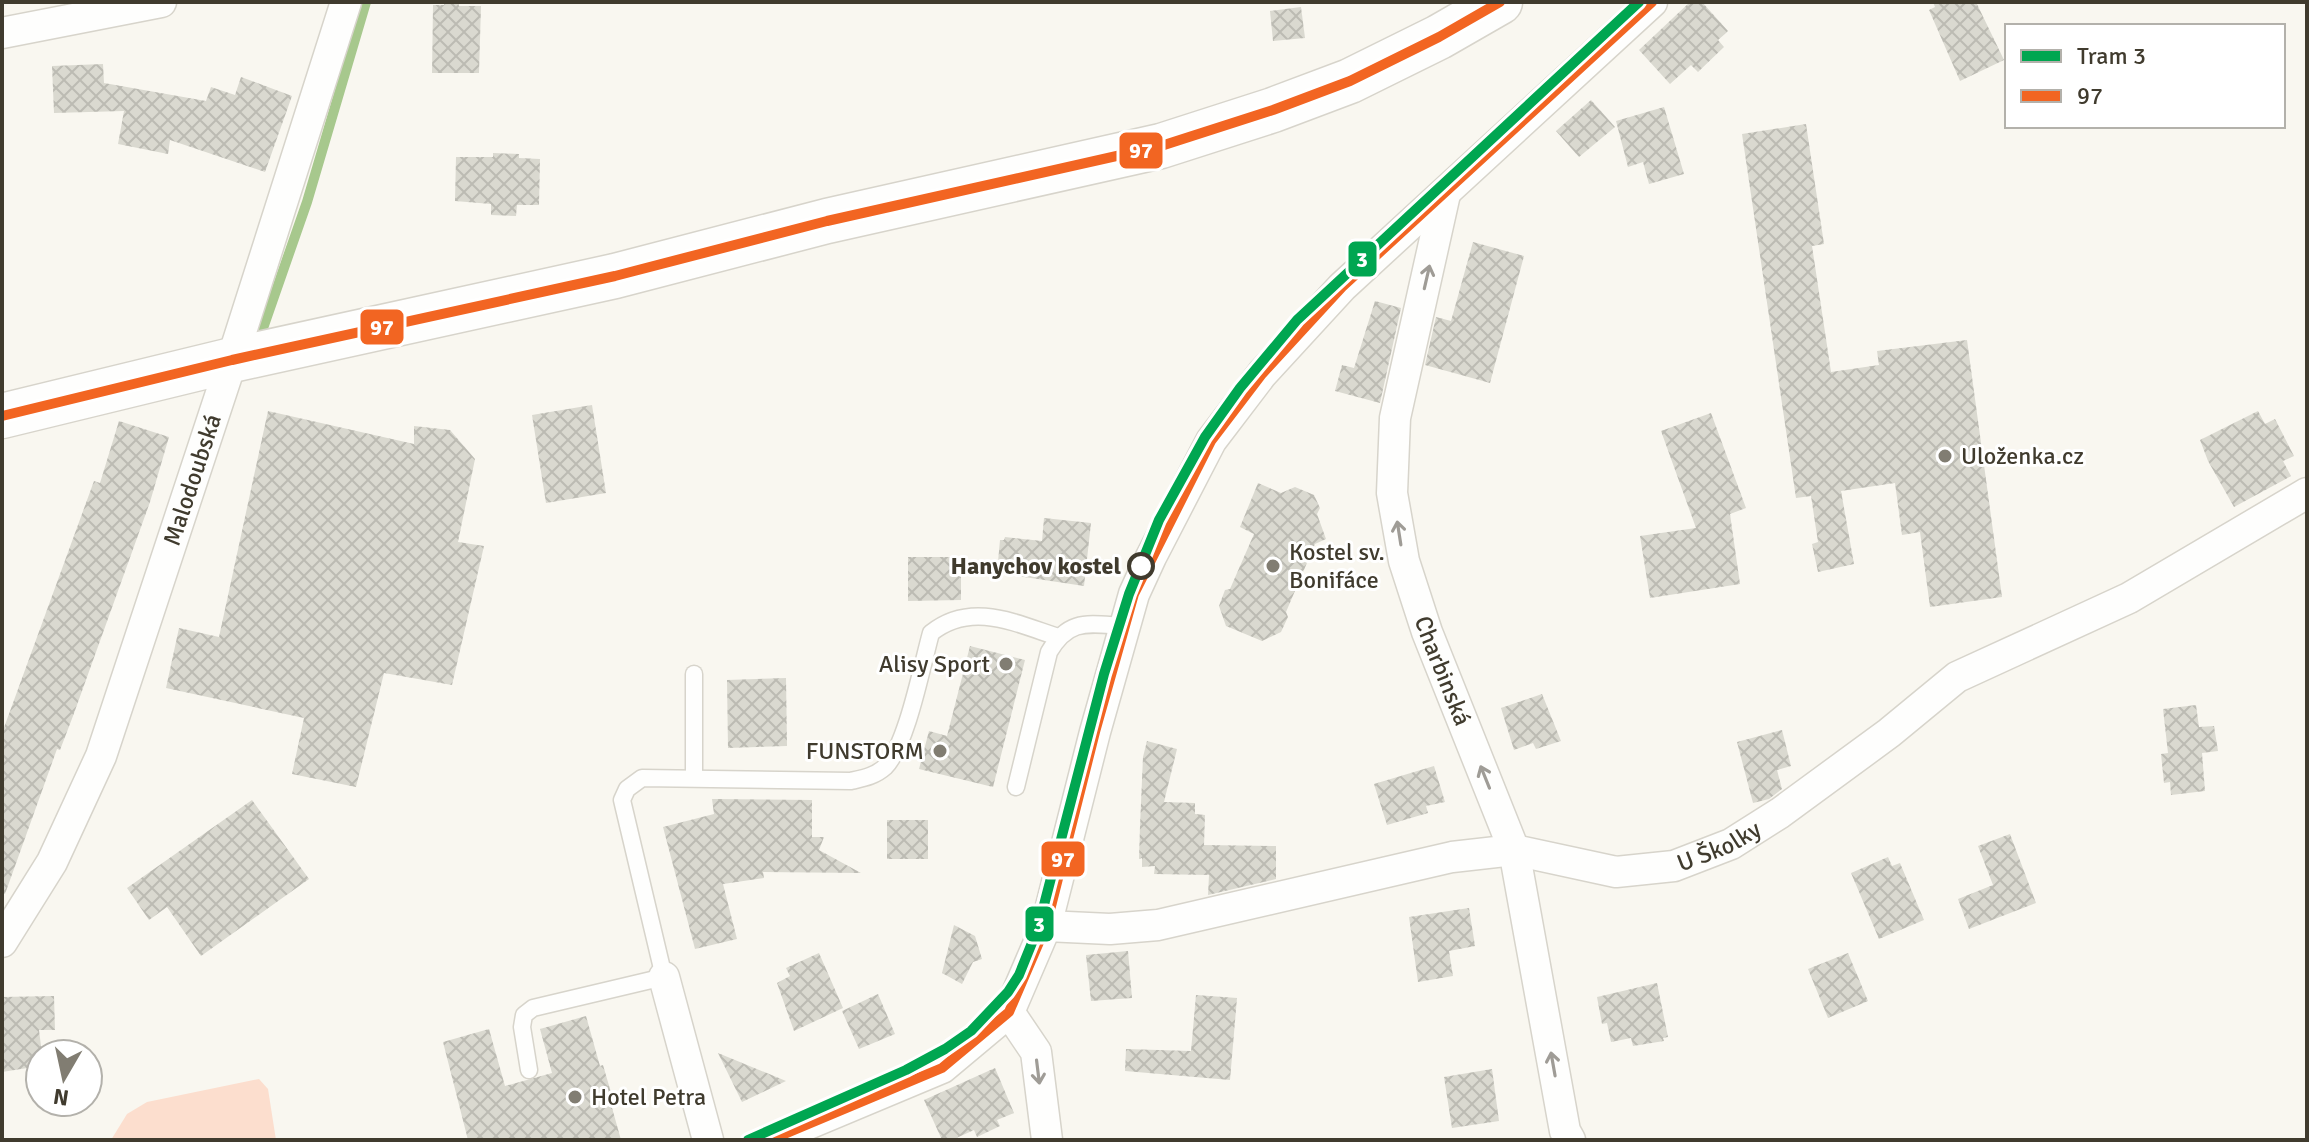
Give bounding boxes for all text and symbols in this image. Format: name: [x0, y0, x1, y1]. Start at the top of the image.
legend: [2005, 24, 2285, 128]
text: Tram 3: [2077, 41, 2146, 71]
text: 97: [2077, 81, 2103, 111]
line badge: 97: [1118, 131, 1164, 170]
text: 97: [1129, 137, 1153, 164]
line badge: 3: [1347, 240, 1378, 278]
text: 3: [1356, 246, 1368, 273]
one-way arrow: [1420, 264, 1435, 290]
line badge: 97: [359, 308, 405, 346]
text: 97: [370, 314, 394, 341]
street label: Malodoubská: [157, 410, 228, 549]
place label: Uloženka.cz: [1961, 441, 2084, 471]
marker: Uloženka.cz: [1936, 447, 1954, 465]
one-way arrow: [1391, 520, 1406, 546]
place label: Kostel sv. Bonifáce: [1289, 537, 1385, 595]
place label: Hanychov kostel: [951, 551, 1121, 581]
marker: Hanychov kostel: [1128, 553, 1154, 579]
marker: Kostel sv. Bonifáce: [1264, 557, 1282, 575]
street label: Charbinská: [1408, 612, 1478, 730]
place label: Alisy Sport: [879, 649, 990, 679]
marker: Alisy Sport: [997, 655, 1015, 673]
place label: FUNSTORM: [806, 736, 924, 766]
marker: FUNSTORM: [931, 742, 949, 760]
one-way arrow: [1477, 765, 1491, 790]
street label: U Školky: [1673, 814, 1766, 878]
line badge: 97: [1040, 840, 1086, 878]
text: 97: [1051, 846, 1075, 873]
line badge: 3: [1024, 905, 1055, 943]
text: 3: [1033, 911, 1045, 938]
north arrow: [24, 1038, 104, 1118]
one-way arrow: [1544, 1052, 1559, 1077]
one-way arrow: [1031, 1058, 1046, 1085]
place label: Hotel Petra: [591, 1082, 706, 1112]
text: N: [51, 1083, 71, 1112]
marker: Hotel Petra: [566, 1088, 584, 1106]

